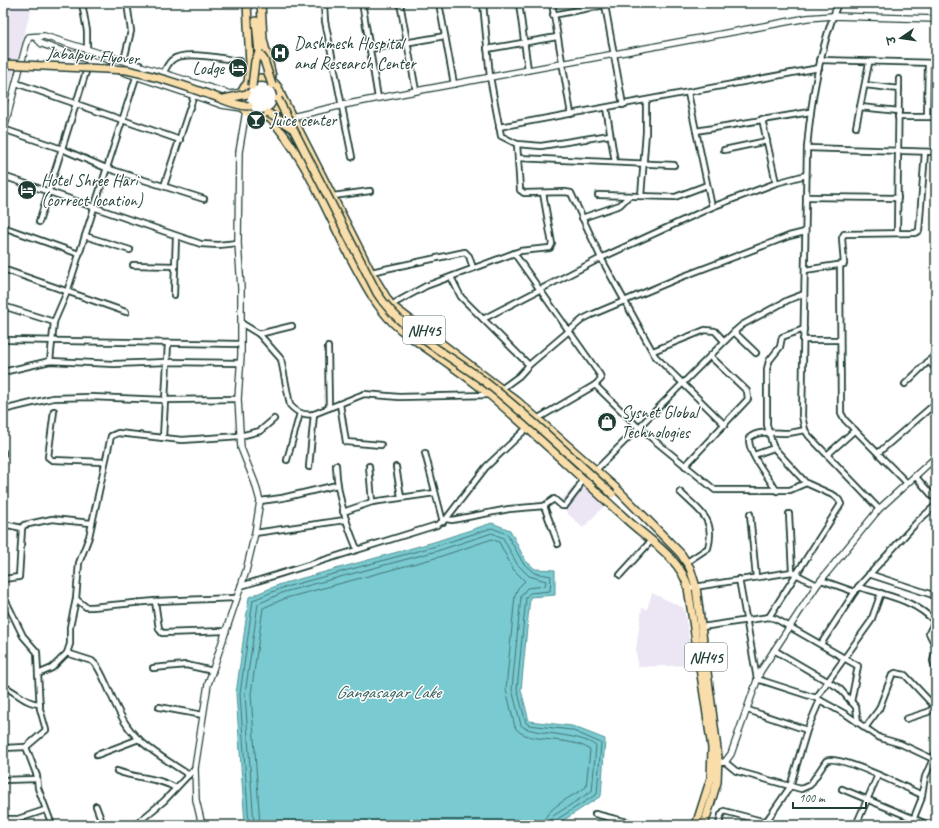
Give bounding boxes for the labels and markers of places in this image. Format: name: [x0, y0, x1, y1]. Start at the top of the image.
place label: Dashmesh Hospital and Research Center: [294, 33, 417, 74]
hospital icon: Dashmesh Hospital and Research Center: [269, 42, 291, 64]
hotel icon: Lodge: [227, 57, 249, 79]
place label: Lodge: [193, 58, 225, 79]
bar icon: Juice center: [245, 109, 267, 131]
place label: Juice center: [269, 110, 338, 131]
place label: Hotel Shree Hari (correct location): [41, 170, 144, 211]
hotel icon: Hotel Shree Hari (correct location): [16, 179, 38, 201]
place label: Sysnet Global Technologies: [621, 402, 701, 443]
shop icon: Sysnet Global Technologies: [596, 411, 618, 433]

